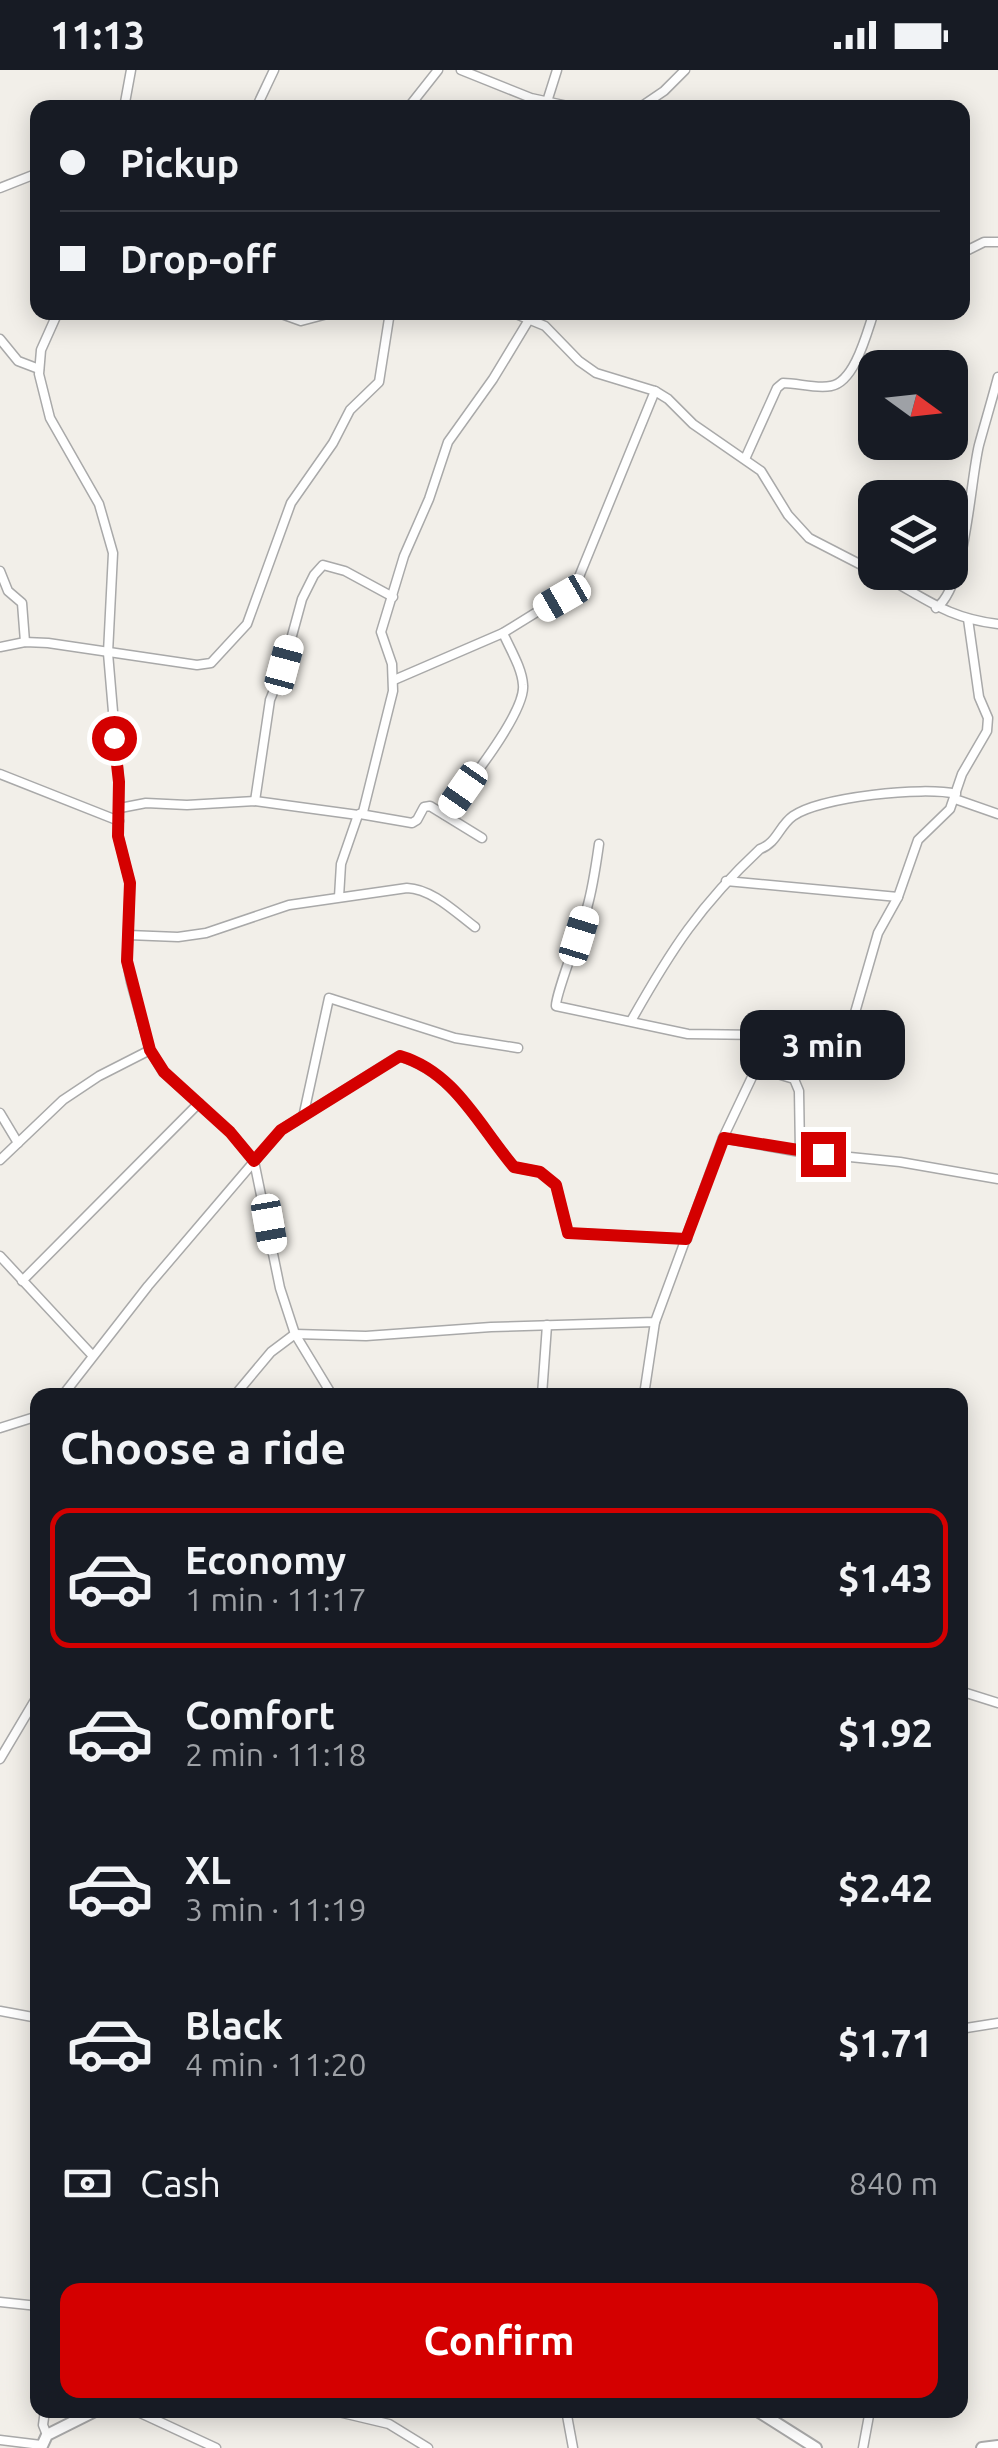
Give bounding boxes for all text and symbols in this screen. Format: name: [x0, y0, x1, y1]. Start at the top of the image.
text: 11:13: [50, 14, 145, 56]
text: Pickup: [120, 142, 239, 184]
text: Drop-off: [120, 238, 276, 280]
north arrow: [858, 350, 968, 460]
map controls: [858, 350, 968, 590]
button: layers: [858, 480, 968, 590]
car: [529, 570, 595, 626]
car: [262, 632, 306, 698]
route start: [92, 716, 137, 761]
car: [434, 757, 492, 823]
car: [556, 903, 602, 969]
callout: 3 min: [740, 1009, 906, 1079]
text: 3 min: [782, 1027, 863, 1063]
route end: [801, 1132, 846, 1177]
car: [249, 1192, 289, 1256]
text: Choose a ride: [60, 1422, 346, 1473]
icon: car: [65, 1533, 155, 1623]
text: Economy: [185, 1539, 346, 1581]
text: $1.43: [838, 1557, 933, 1599]
text: 1 min · 11:17: [185, 1581, 367, 1617]
icon: car: [65, 1688, 155, 1778]
text: Comfort: [185, 1694, 335, 1736]
text: $1.92: [838, 1712, 933, 1754]
text: 2 min · 11:18: [185, 1736, 367, 1772]
icon: car: [65, 1843, 155, 1933]
text: XL: [185, 1849, 231, 1891]
text: $2.42: [838, 1867, 933, 1909]
text: 3 min · 11:19: [185, 1891, 367, 1927]
icon: car: [65, 1998, 155, 2088]
text: Black: [185, 2004, 283, 2046]
text: $1.71: [838, 2022, 933, 2064]
text: 4 min · 11:20: [185, 2046, 367, 2082]
icon: cash: [60, 2156, 115, 2211]
text: Cash: [140, 2162, 221, 2204]
text: 840 m: [849, 2165, 938, 2201]
button: Confirm: [60, 2283, 938, 2398]

